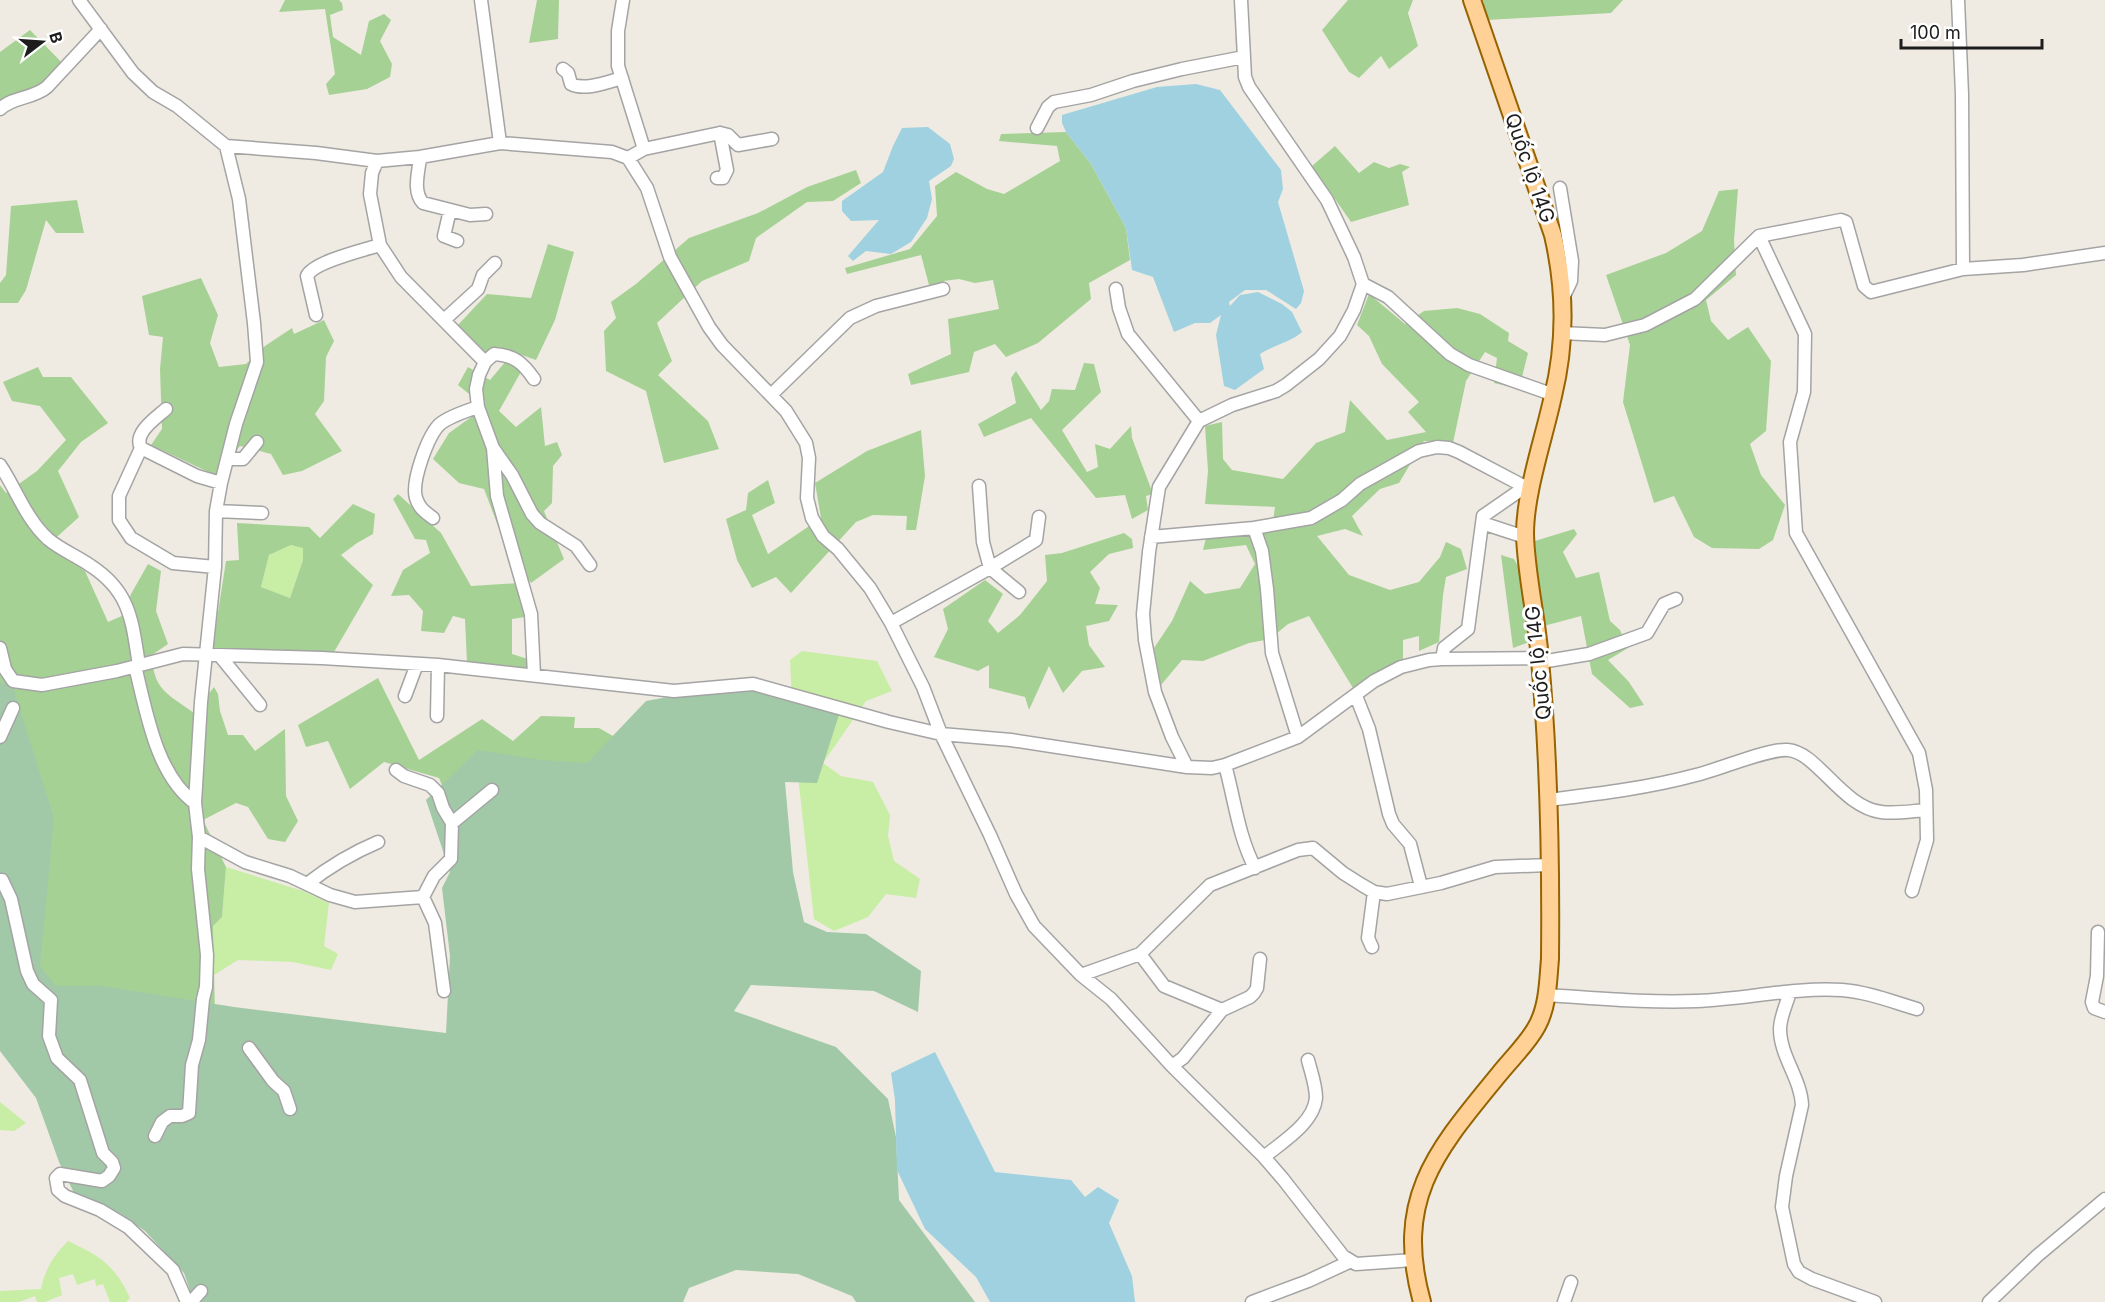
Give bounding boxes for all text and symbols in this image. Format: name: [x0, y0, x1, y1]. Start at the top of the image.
north arrow: [12, 12, 72, 72]
scale bar: [1901, 12, 2042, 50]
text: 100 m: [1910, 22, 1961, 43]
text: B: [45, 30, 67, 46]
street label: Quốc lộ 14G: [1500, 110, 1560, 226]
street label: Quốc lộ 14G: [1520, 605, 1556, 721]

